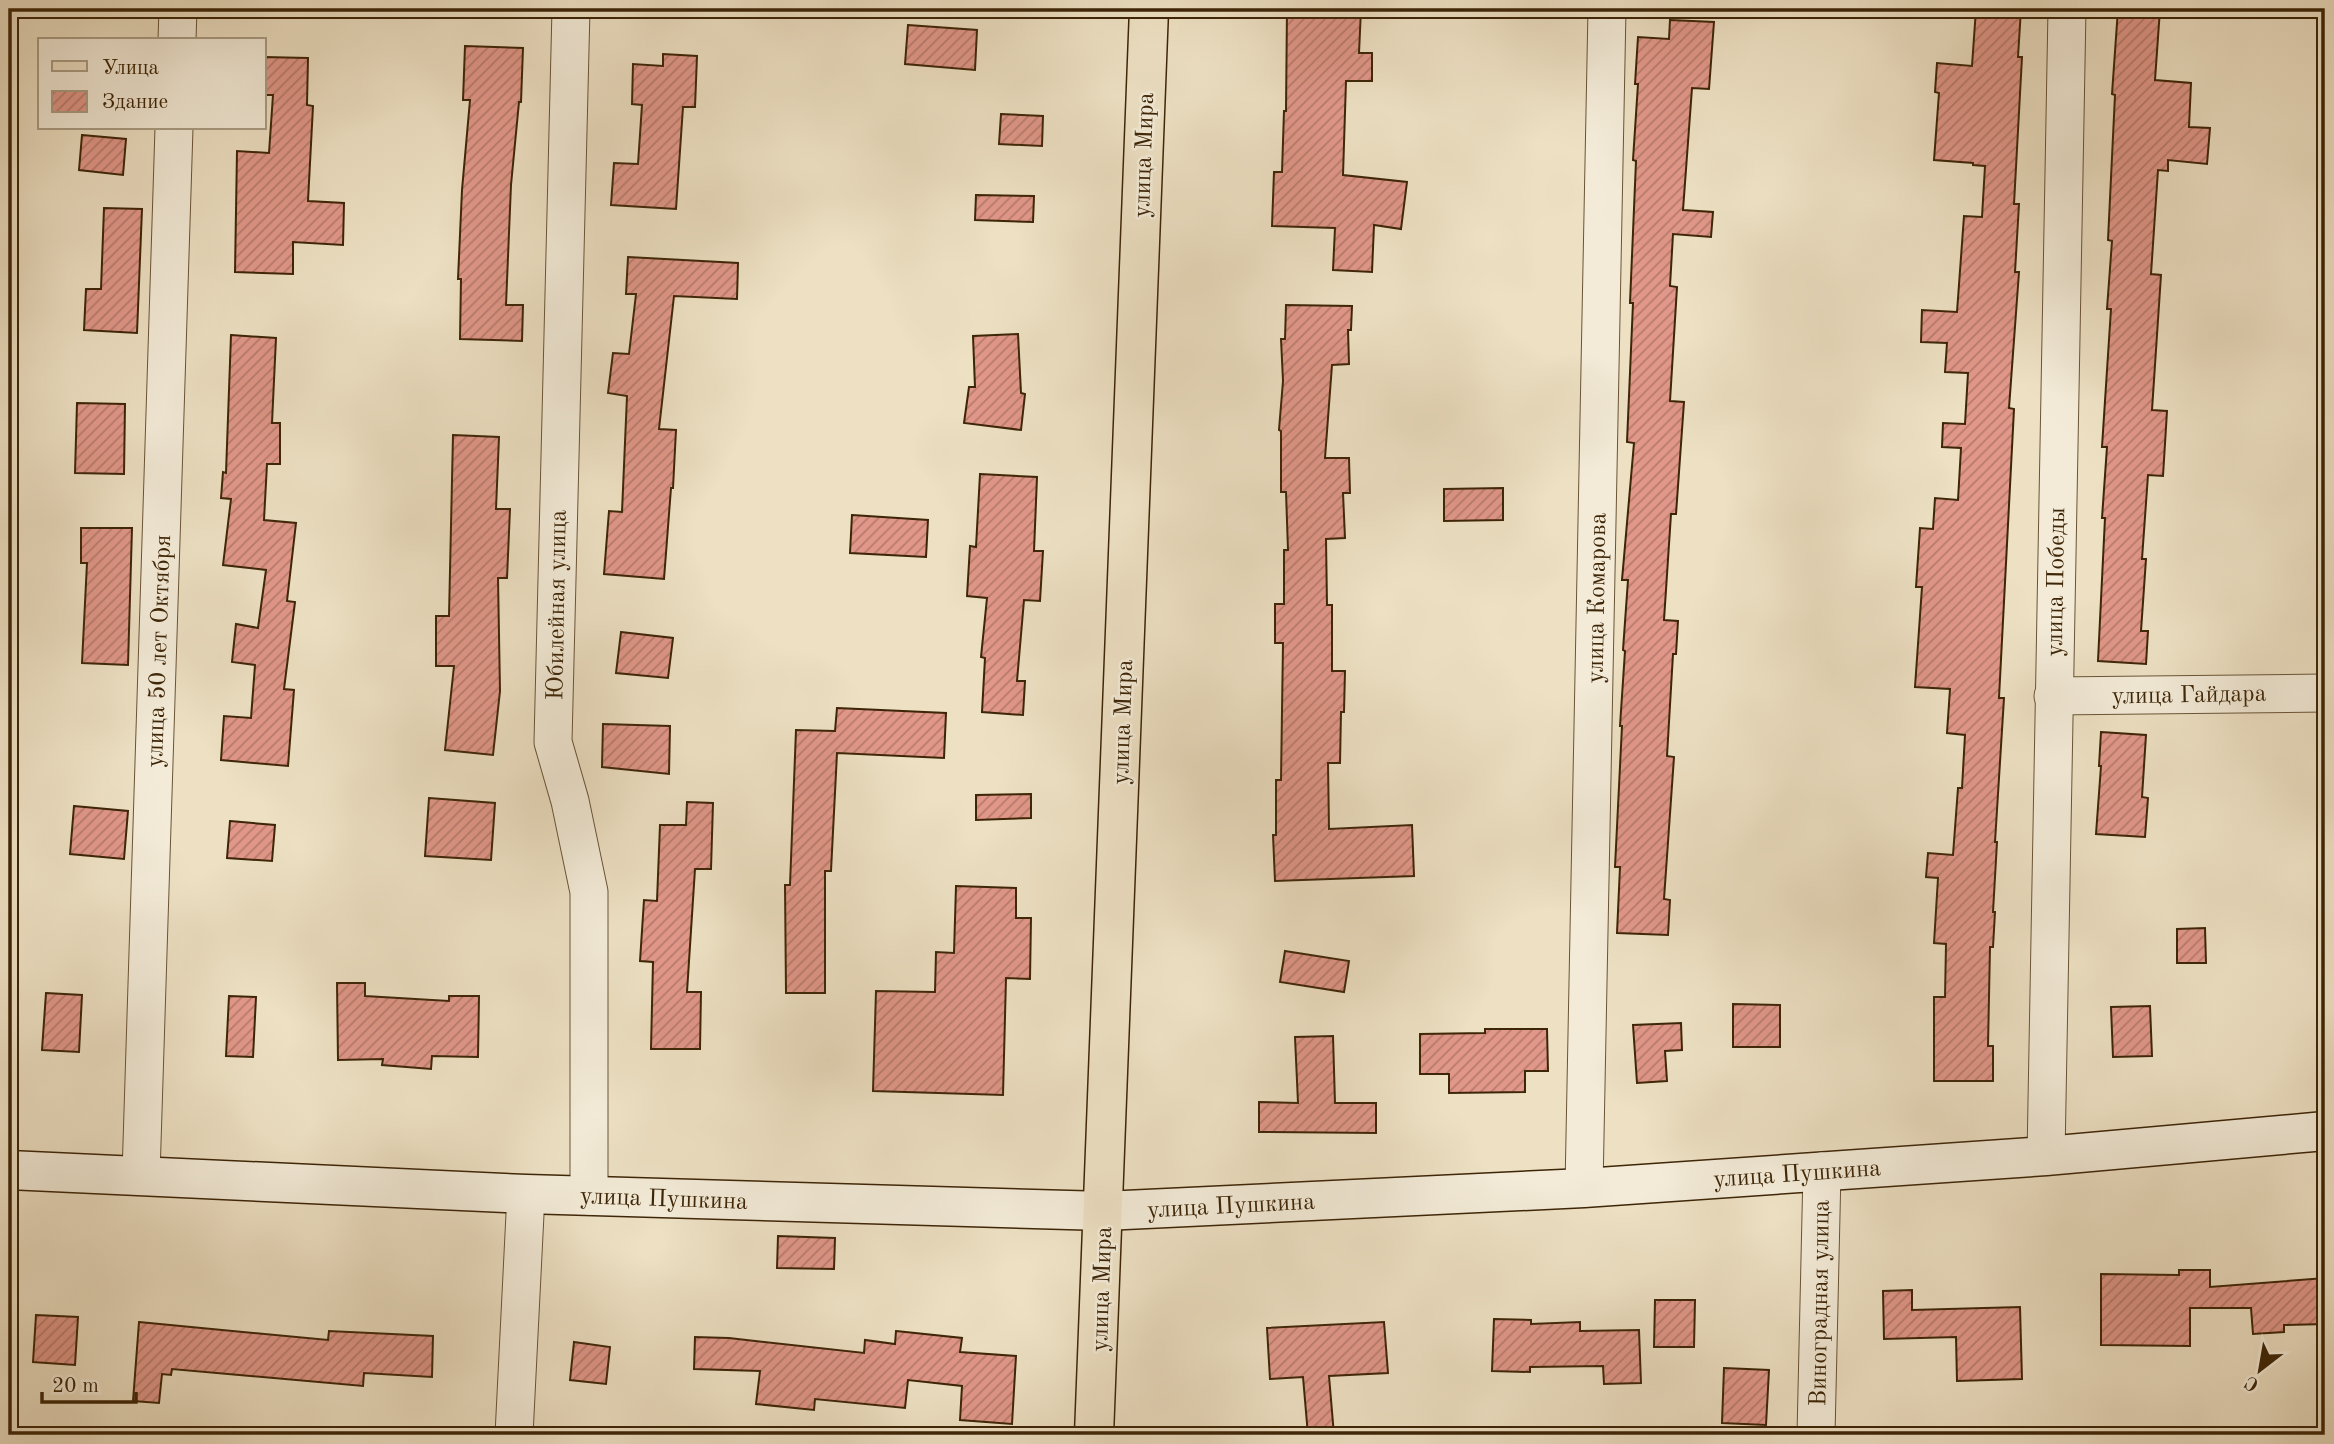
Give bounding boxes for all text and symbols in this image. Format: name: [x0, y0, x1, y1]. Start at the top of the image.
legend: [38, 38, 266, 130]
text: Улица: [102, 58, 159, 79]
text: Здание: [102, 92, 168, 113]
street label: улица Мира: [1131, 92, 1159, 218]
street label: улица Победы: [2044, 507, 2070, 657]
street label: Юбилейная улица: [544, 509, 572, 700]
street label: улица Комарова: [1585, 512, 1611, 684]
street label: улица 50 лет Октября: [144, 534, 176, 768]
street label: улица Мира: [1110, 659, 1138, 785]
street label: улица Гайдара: [2111, 683, 2267, 709]
street label: улица Пушкина: [1713, 1157, 1882, 1193]
street label: улица Пушкина: [580, 1185, 748, 1215]
street label: улица Пушкина: [1147, 1191, 1316, 1223]
street label: Виноградная улица: [1807, 1199, 1835, 1407]
street label: улица Мира: [1089, 1226, 1117, 1352]
north arrow: [2226, 1336, 2296, 1406]
scale bar: [42, 1360, 136, 1404]
text: С: [2242, 1371, 2263, 1394]
text: 20 m: [52, 1376, 99, 1397]

